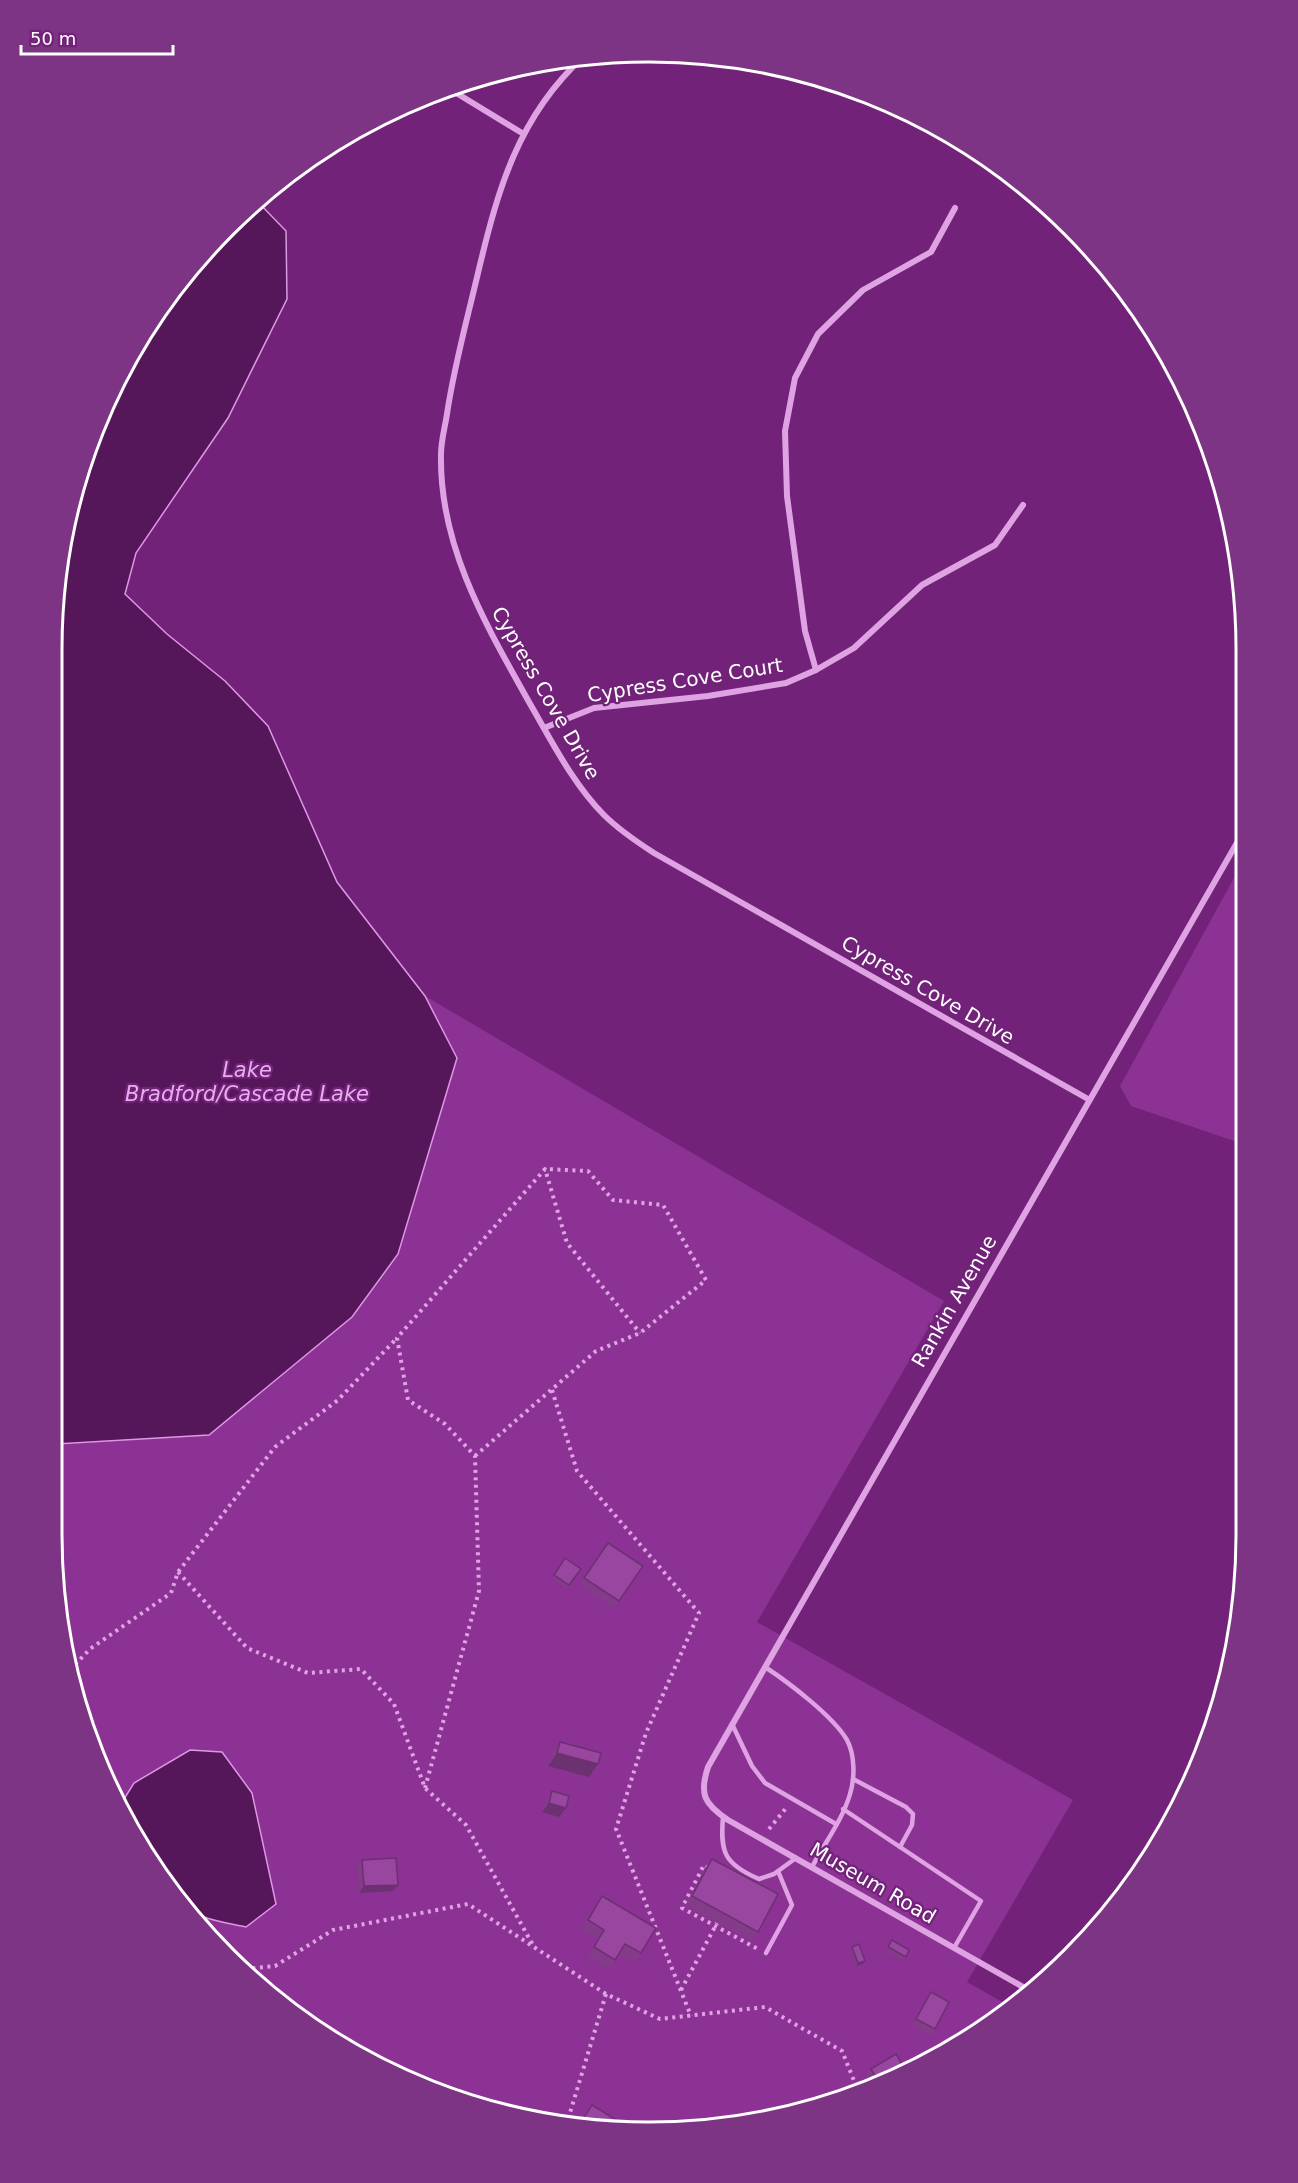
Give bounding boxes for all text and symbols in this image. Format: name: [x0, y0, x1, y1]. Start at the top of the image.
scale bar: [21, 18, 172, 56]
text: 50 m: [30, 28, 76, 49]
street label: Cypress Cove Drive: [487, 602, 605, 784]
street label: Cypress Cove Court: [586, 653, 785, 707]
street label: Cypress Cove Drive: [837, 931, 1019, 1049]
water label: Lake Bradford/Cascade Lake: [125, 1058, 369, 1106]
street label: Rankin Avenue: [906, 1231, 1002, 1371]
street label: Museum Road: [806, 1837, 940, 1929]

